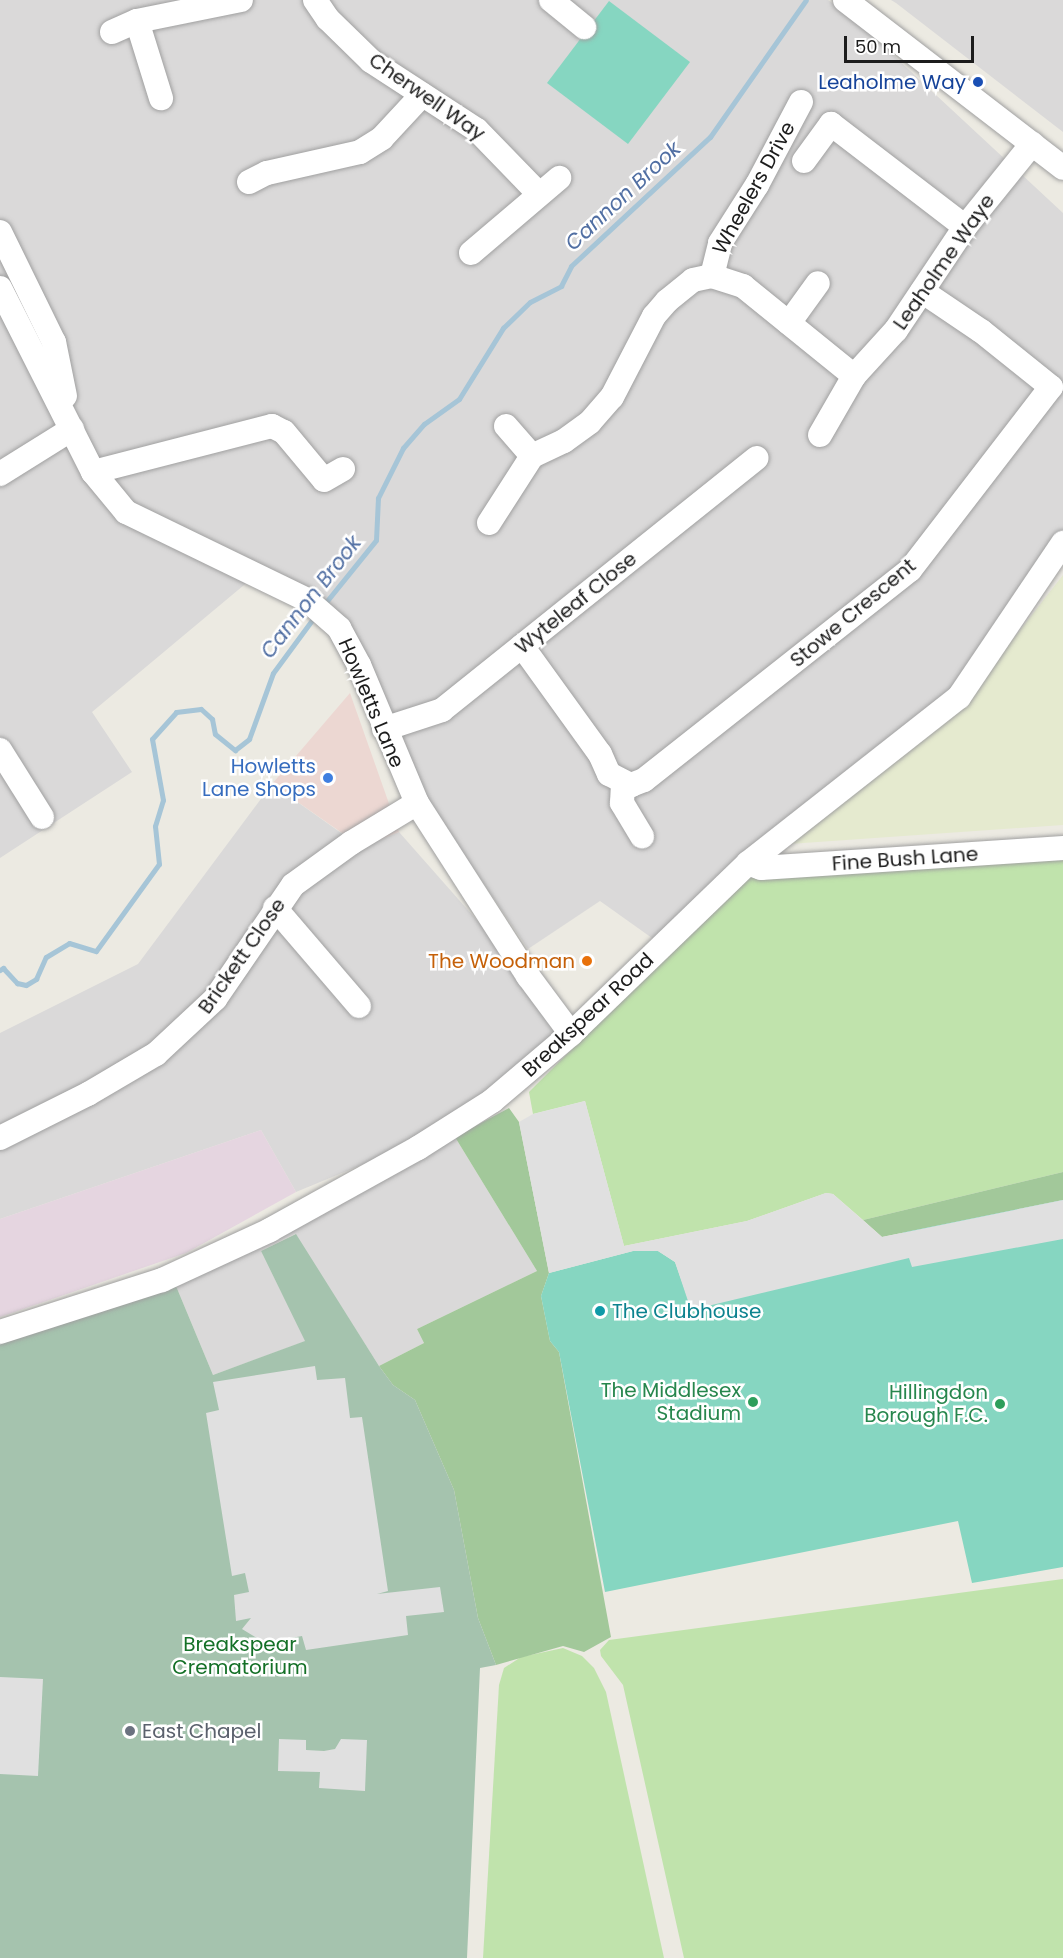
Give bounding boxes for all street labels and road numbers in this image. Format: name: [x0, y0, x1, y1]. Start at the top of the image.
street label: Cherwell Way: [364, 48, 490, 146]
street label: Wheelers Drive: [708, 118, 800, 258]
street label: Leaholme Waye: [888, 190, 1000, 334]
street label: Wyteleaf Close: [510, 547, 642, 659]
street label: Stowe Crescent: [785, 554, 921, 672]
street label: Howletts Lane: [333, 635, 409, 771]
street label: Fine Bush Lane: [831, 842, 979, 876]
street label: Brickett Close: [193, 894, 291, 1018]
street label: Breakspear Road: [517, 948, 659, 1082]

